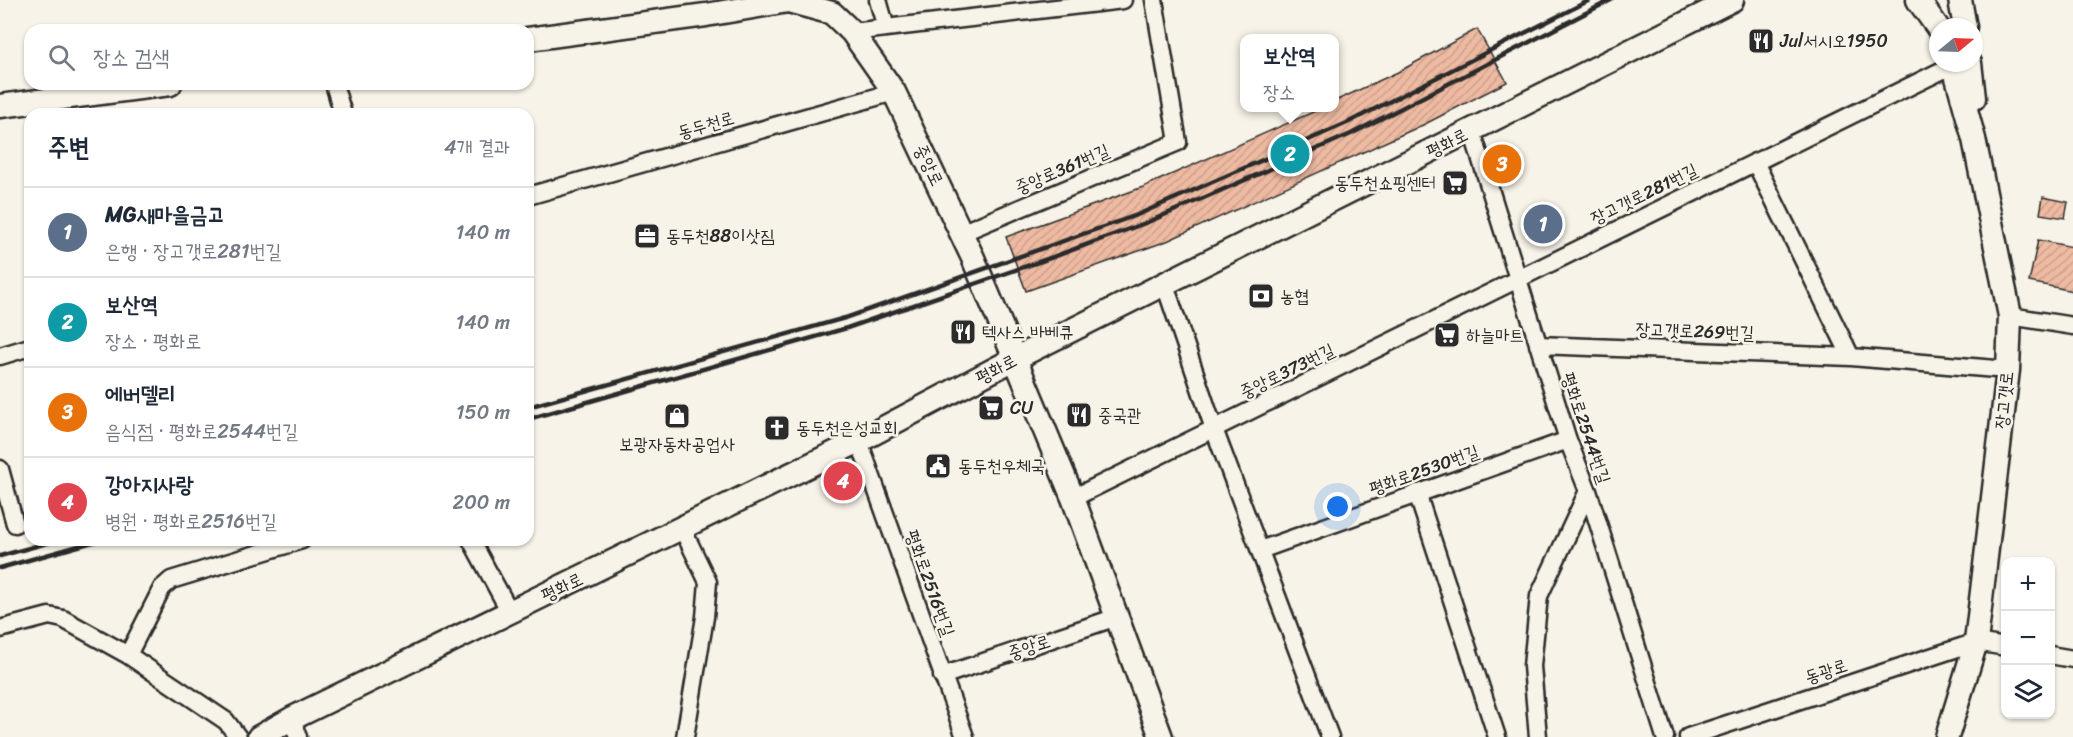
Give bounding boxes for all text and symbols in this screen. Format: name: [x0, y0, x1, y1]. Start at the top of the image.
north arrow: [1929, 18, 1983, 72]
search box: [24, 24, 534, 90]
place label: Jul서시오1950: [1779, 25, 1888, 57]
restaurant icon: Jul서시오1950: [1746, 26, 1776, 56]
popup: [1240, 34, 1339, 112]
text: 보산역: [1263, 36, 1316, 75]
text: 장소 검색: [93, 38, 170, 77]
icon: search: [45, 41, 78, 74]
text: 장소: [1263, 75, 1295, 110]
street label: 동두천로: [674, 102, 738, 148]
street label: 평화로: [1420, 119, 1474, 167]
text: 주변: [48, 124, 90, 170]
text: 4개 결과: [444, 130, 510, 165]
pin: 2: [1270, 132, 1310, 176]
street label: 중앙로361번길: [1010, 134, 1115, 203]
street label: 중앙로: [905, 138, 953, 192]
pin: 3: [1482, 142, 1522, 186]
street label: 장고갯로281번길: [1585, 154, 1704, 234]
place label: 동두천쇼핑센터: [1335, 167, 1436, 199]
supermarket icon: 동두천쇼핑센터: [1440, 168, 1470, 198]
text: MG새마을금고: [105, 195, 225, 234]
pin: 1: [1524, 202, 1562, 246]
text: 1: [63, 215, 72, 250]
text: 140 m: [456, 215, 510, 250]
place label: 동두천88이삿짐: [666, 220, 775, 252]
office icon: 동두천88이삿짐: [632, 221, 662, 251]
text: 은행 · 장고갯로281번길: [105, 234, 282, 269]
place label: 농협: [1280, 280, 1309, 312]
bank icon: 농협: [1246, 281, 1276, 311]
text: 보산역: [105, 285, 158, 324]
text: 2: [62, 305, 73, 340]
text: 140 m: [456, 305, 510, 340]
street label: 장고갯로269번길: [1635, 313, 1755, 349]
place label: 텍사스 바베큐: [982, 316, 1074, 348]
restaurant icon: 텍사스 바베큐: [948, 317, 978, 347]
place label: 하늘마트: [1466, 319, 1524, 351]
supermarket icon: 하늘마트: [1432, 320, 1462, 350]
text: 장소 · 평화로: [105, 324, 201, 359]
street label: 중앙로373번길: [1234, 334, 1341, 408]
street label: 평화로: [969, 345, 1023, 393]
street label: 평화로2544번길: [1552, 368, 1620, 489]
street label: 장고갯로: [1985, 370, 2023, 430]
text: 에버델리: [105, 375, 176, 414]
place label: CU: [1010, 392, 1034, 424]
supermarket icon: CU: [976, 393, 1006, 423]
text: 3: [62, 395, 73, 430]
text: 150 m: [456, 395, 510, 430]
place label: 중국관: [1098, 399, 1141, 431]
restaurant icon: 중국관: [1064, 400, 1094, 430]
shop icon: 보광자동차공업사: [662, 401, 692, 431]
place label: 동두천은성교회: [796, 412, 897, 444]
church icon: 동두천은성교회: [762, 413, 792, 443]
text: 음식점 · 평화로2544번길: [105, 414, 298, 449]
place label: 보광자동차공업사: [619, 428, 735, 460]
street label: 평화로2530번길: [1364, 435, 1484, 505]
place label: 동두천우체국: [958, 450, 1045, 482]
public building icon: 동두천우체국: [923, 451, 953, 481]
pin: 4: [824, 458, 862, 504]
text: 강아지사랑: [105, 465, 194, 504]
text: 4: [61, 485, 74, 520]
text: 200 m: [453, 485, 510, 520]
your location: [1323, 492, 1352, 521]
text: 병원 · 평화로2516번길: [105, 504, 277, 539]
street label: 평화로2516번길: [896, 525, 964, 641]
map controls: [2001, 557, 2055, 719]
button: +: [2001, 557, 2055, 611]
street label: 평화로: [535, 563, 589, 611]
button: −: [2001, 611, 2055, 665]
street label: 중앙로: [1003, 625, 1055, 669]
street label: 동광로: [1800, 649, 1852, 693]
button: layers: [2001, 665, 2055, 719]

